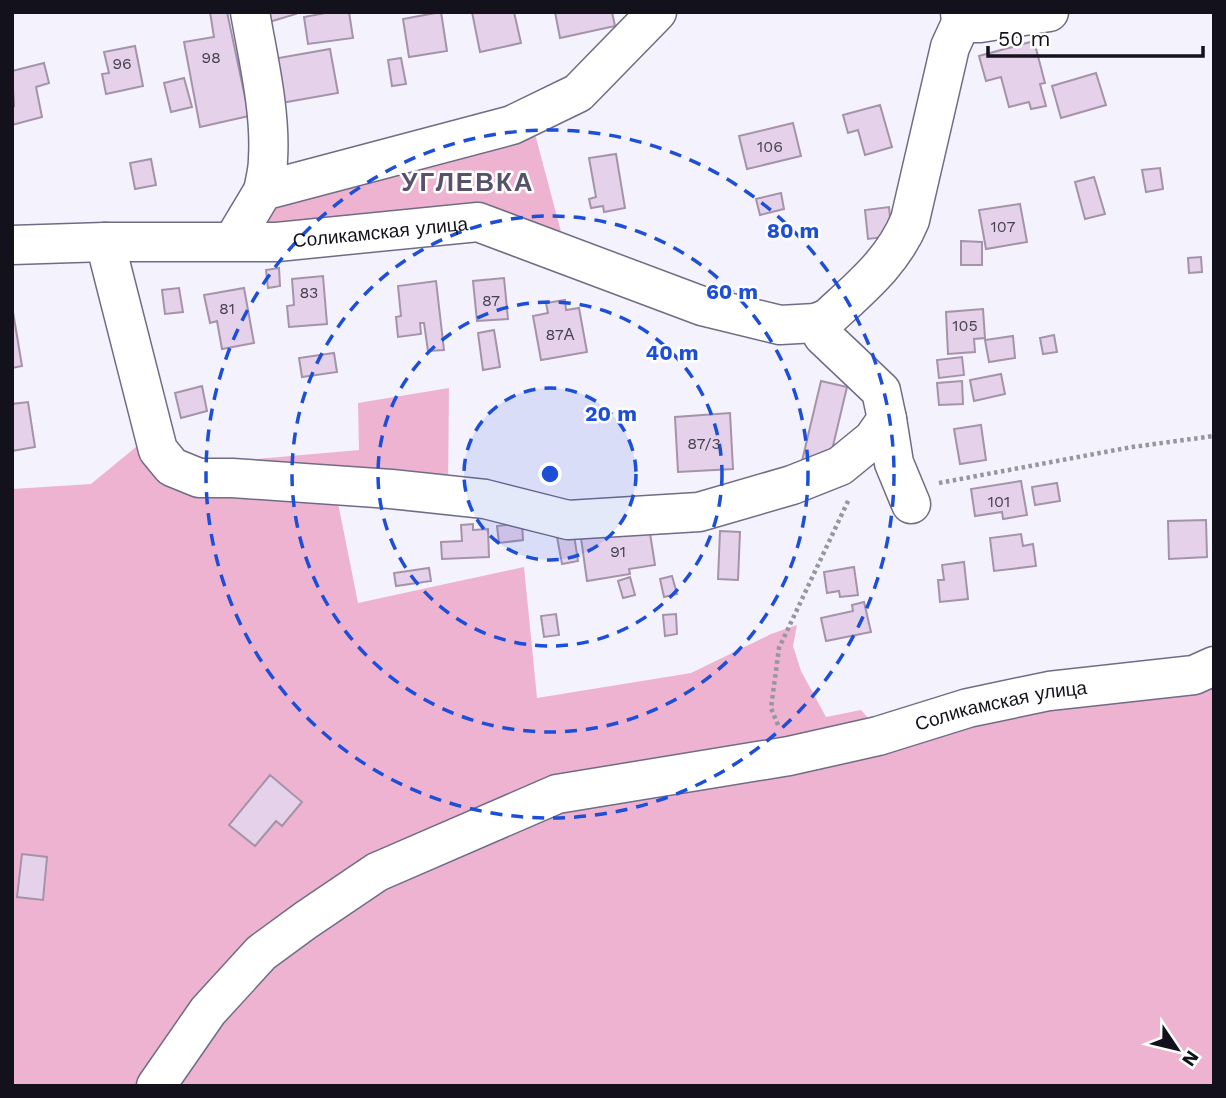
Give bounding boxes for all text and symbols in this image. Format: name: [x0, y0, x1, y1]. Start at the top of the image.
scale bar: [988, 14, 1203, 58]
text: 50 m: [998, 26, 1050, 51]
house number: 98: [201, 48, 221, 67]
house number: 96: [112, 54, 132, 73]
house number: 106: [757, 137, 783, 156]
district label: УГЛЕВКА: [401, 167, 535, 197]
street label: Соликамская улица: [292, 212, 469, 252]
house number: 107: [991, 217, 1015, 236]
text: 80 m: [767, 218, 819, 243]
text: 60 m: [706, 279, 758, 304]
house number: 83: [300, 283, 318, 302]
house number: 87: [482, 291, 500, 310]
house number: 81: [219, 299, 235, 318]
house number: 105: [952, 316, 978, 335]
house number: 87А: [546, 325, 575, 344]
text: 40 m: [646, 340, 698, 365]
text: 20 m: [585, 401, 637, 426]
house number: 87/3: [687, 434, 721, 453]
centre of rings: [538, 462, 562, 486]
house number: 101: [988, 492, 1010, 511]
house number: 91: [610, 542, 626, 561]
street label: Соликамская улица: [912, 675, 1089, 735]
north arrow: [1142, 1014, 1212, 1084]
text: N: [1177, 1046, 1204, 1071]

